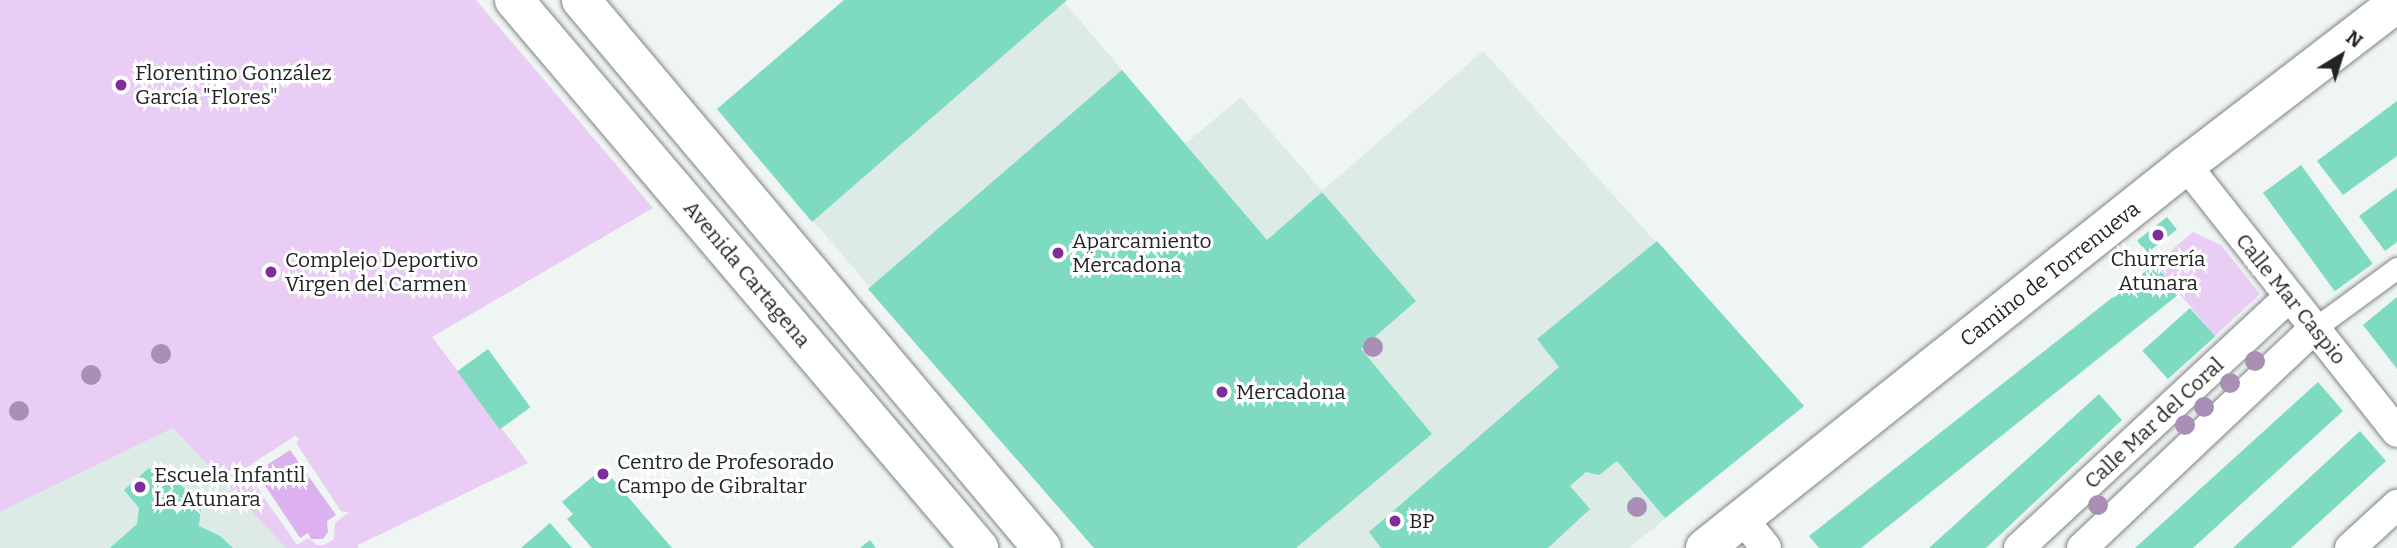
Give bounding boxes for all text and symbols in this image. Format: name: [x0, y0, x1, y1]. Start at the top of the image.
north arrow: [2306, 21, 2376, 91]
text: N: [2341, 25, 2367, 53]
place label: Florentino González García "Flores": [135, 60, 332, 110]
marker: Florentino González García "Flores": [113, 77, 129, 93]
street label: Avenida Cartagena: [678, 195, 816, 353]
street label: Camino de Torrenueva: [1955, 196, 2145, 352]
marker: Churrería Atunara: [2150, 227, 2166, 243]
place label: Aparcamiento Mercadona: [1072, 228, 1212, 278]
street label: Calle Mar Caspio: [2230, 228, 2352, 370]
marker: Aparcamiento Mercadona: [1050, 245, 1066, 261]
place label: Churrería Atunara: [2111, 246, 2205, 296]
place label: Complejo Deportivo Virgen del Carmen: [285, 247, 478, 297]
marker: Complejo Deportivo Virgen del Carmen: [263, 264, 279, 280]
street label: Calle Mar del Coral: [2079, 352, 2229, 494]
place label: Mercadona: [1236, 379, 1346, 405]
marker: Mercadona: [1214, 384, 1230, 400]
place label: Centro de Profesorado Campo de Gibraltar: [617, 449, 834, 499]
place label: Escuela Infantil La Atunara: [154, 462, 306, 512]
marker: Centro de Profesorado Campo de Gibraltar: [595, 466, 611, 482]
marker: Escuela Infantil La Atunara: [132, 479, 148, 495]
place label: BP: [1409, 508, 1434, 534]
marker: BP: [1387, 513, 1403, 529]

